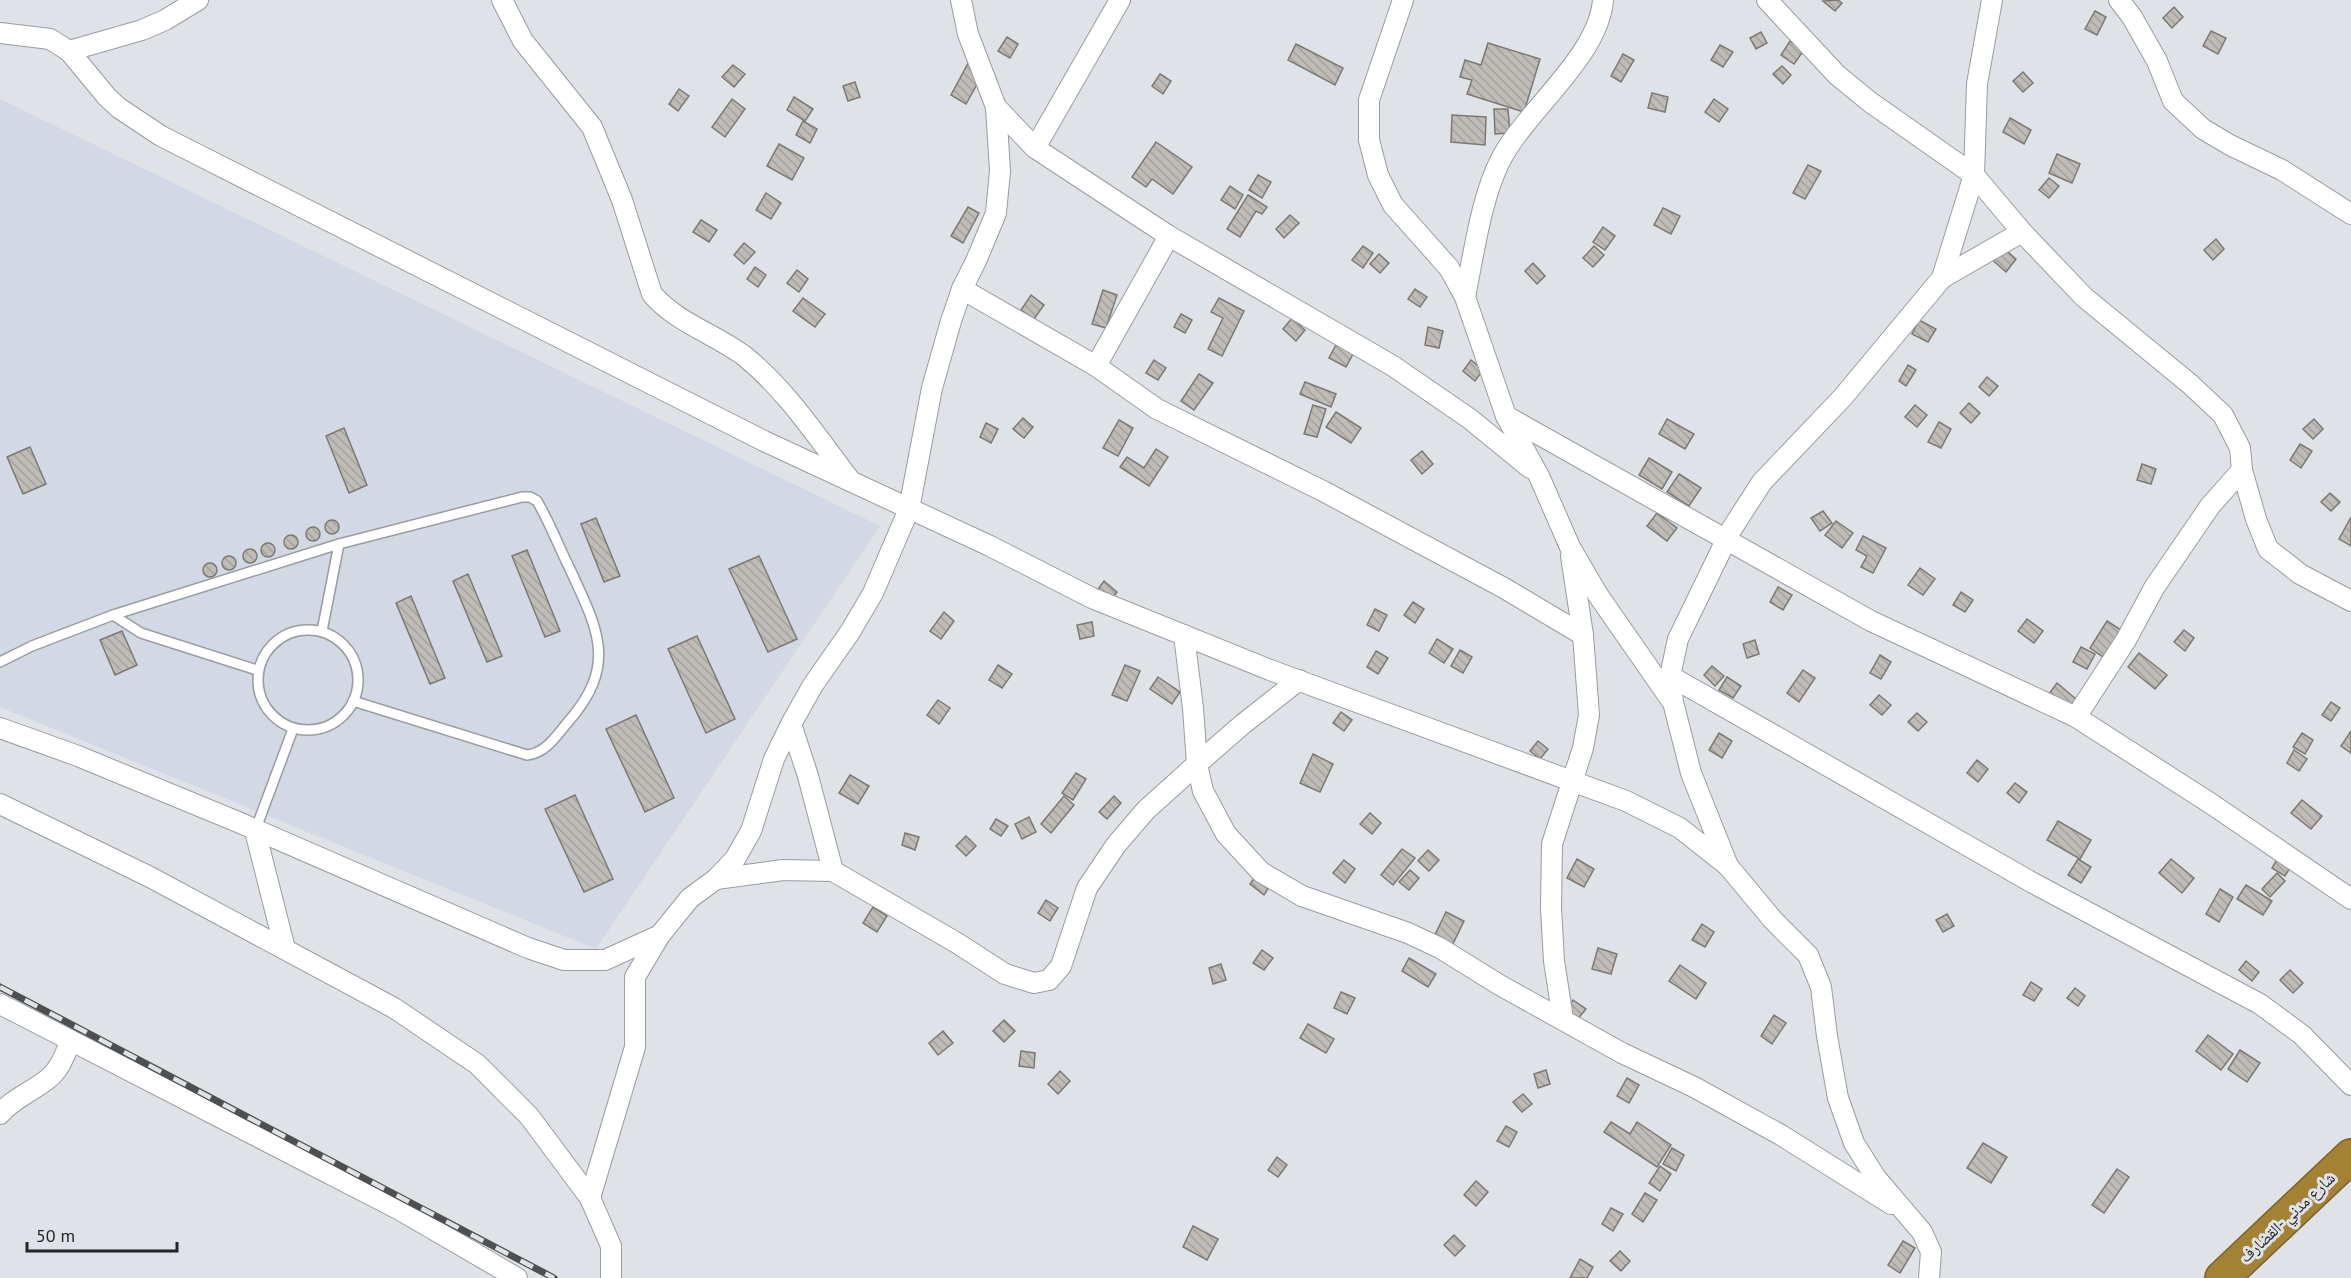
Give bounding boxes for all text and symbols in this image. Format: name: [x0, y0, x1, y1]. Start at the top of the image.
street label: شارع مدني -القضارف: [2235, 1168, 2341, 1269]
scale bar: [27, 1215, 177, 1253]
text: 50 m: [36, 1224, 75, 1247]

